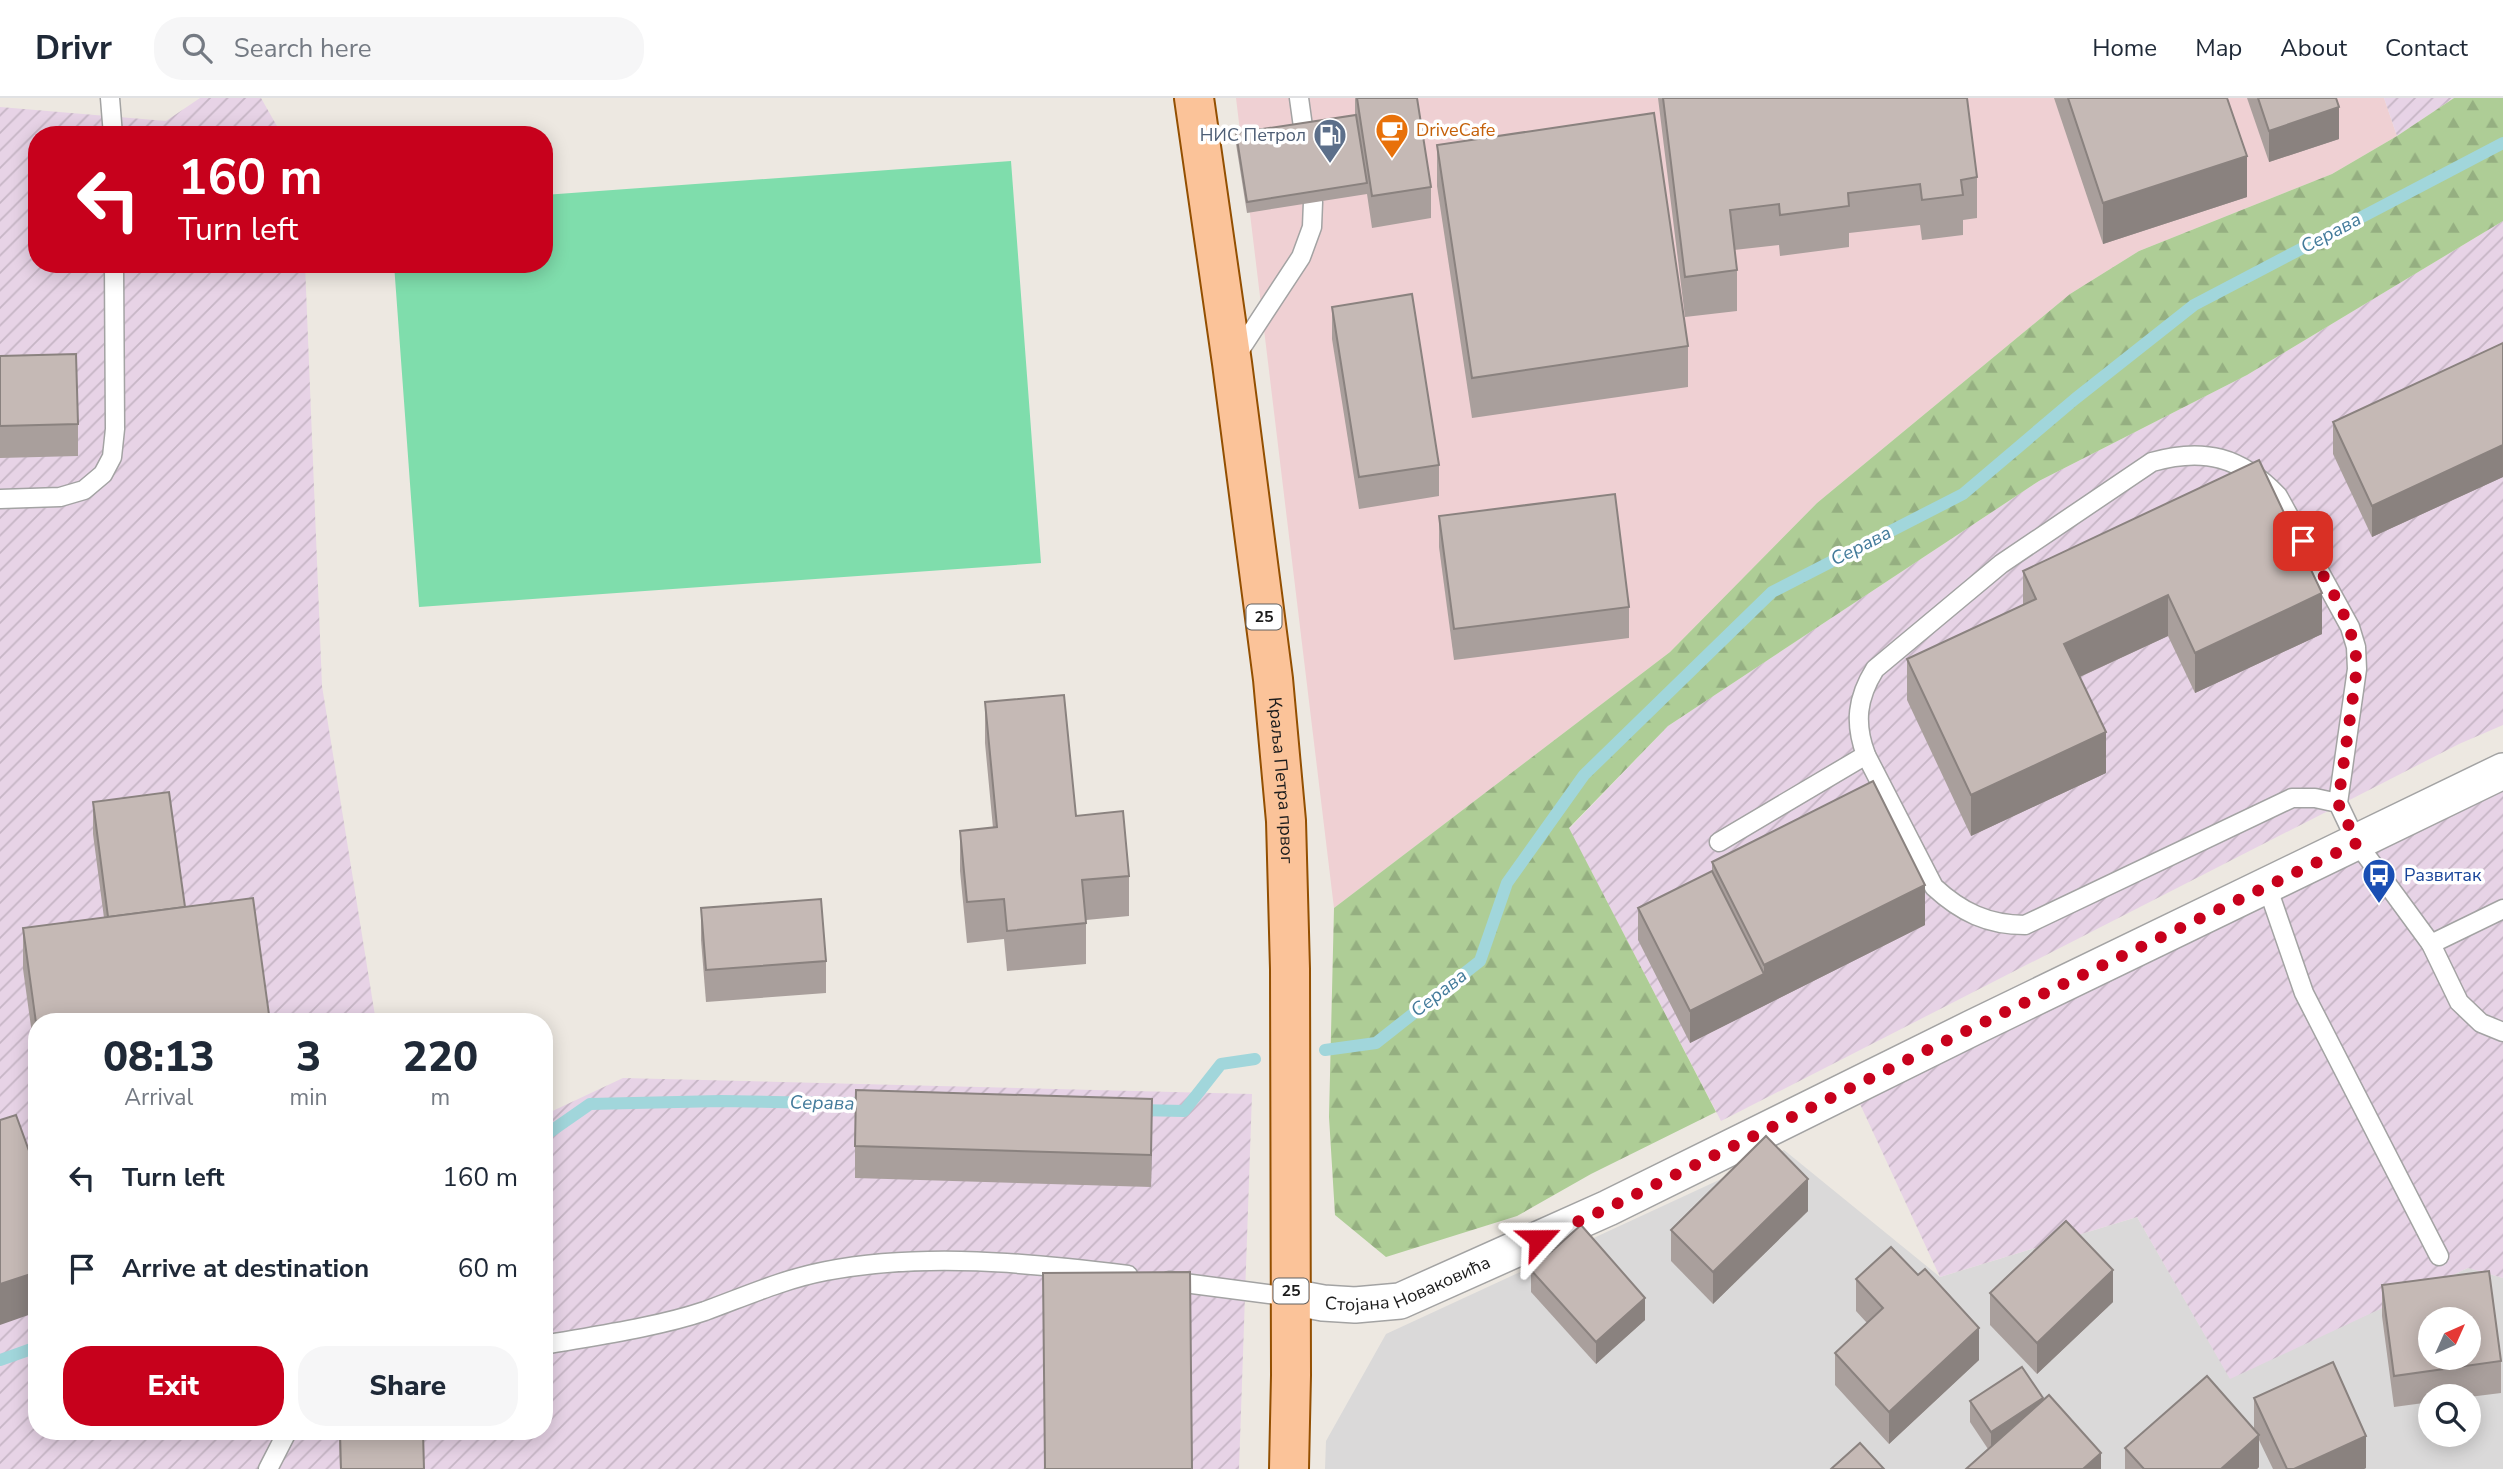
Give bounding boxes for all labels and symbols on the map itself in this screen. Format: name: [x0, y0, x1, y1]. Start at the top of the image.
cafe icon: DriveCafe: [1373, 111, 1411, 160]
fuel station icon: НИС Петрол: [1311, 116, 1349, 165]
place label: DriveCafe: [1416, 118, 1495, 142]
place label: НИС Петрол: [1200, 123, 1306, 147]
water label: Серава: [2296, 206, 2366, 260]
pin: [2273, 511, 2333, 571]
water label: Серава: [1826, 520, 1896, 572]
road number: 25: [1246, 604, 1282, 630]
street label: Краља Петра првог: [1263, 696, 1299, 864]
bus stop icon: Развитак: [2360, 856, 2398, 905]
place label: Развитак: [2404, 863, 2482, 887]
water label: Серава: [1405, 963, 1473, 1023]
water label: Серава: [789, 1089, 855, 1117]
position arrow: [1502, 1202, 1576, 1276]
street label: Стојана Новаковића: [1324, 1250, 1494, 1317]
road number: 25: [1274, 1278, 1308, 1303]
north arrow: [2418, 1307, 2482, 1370]

